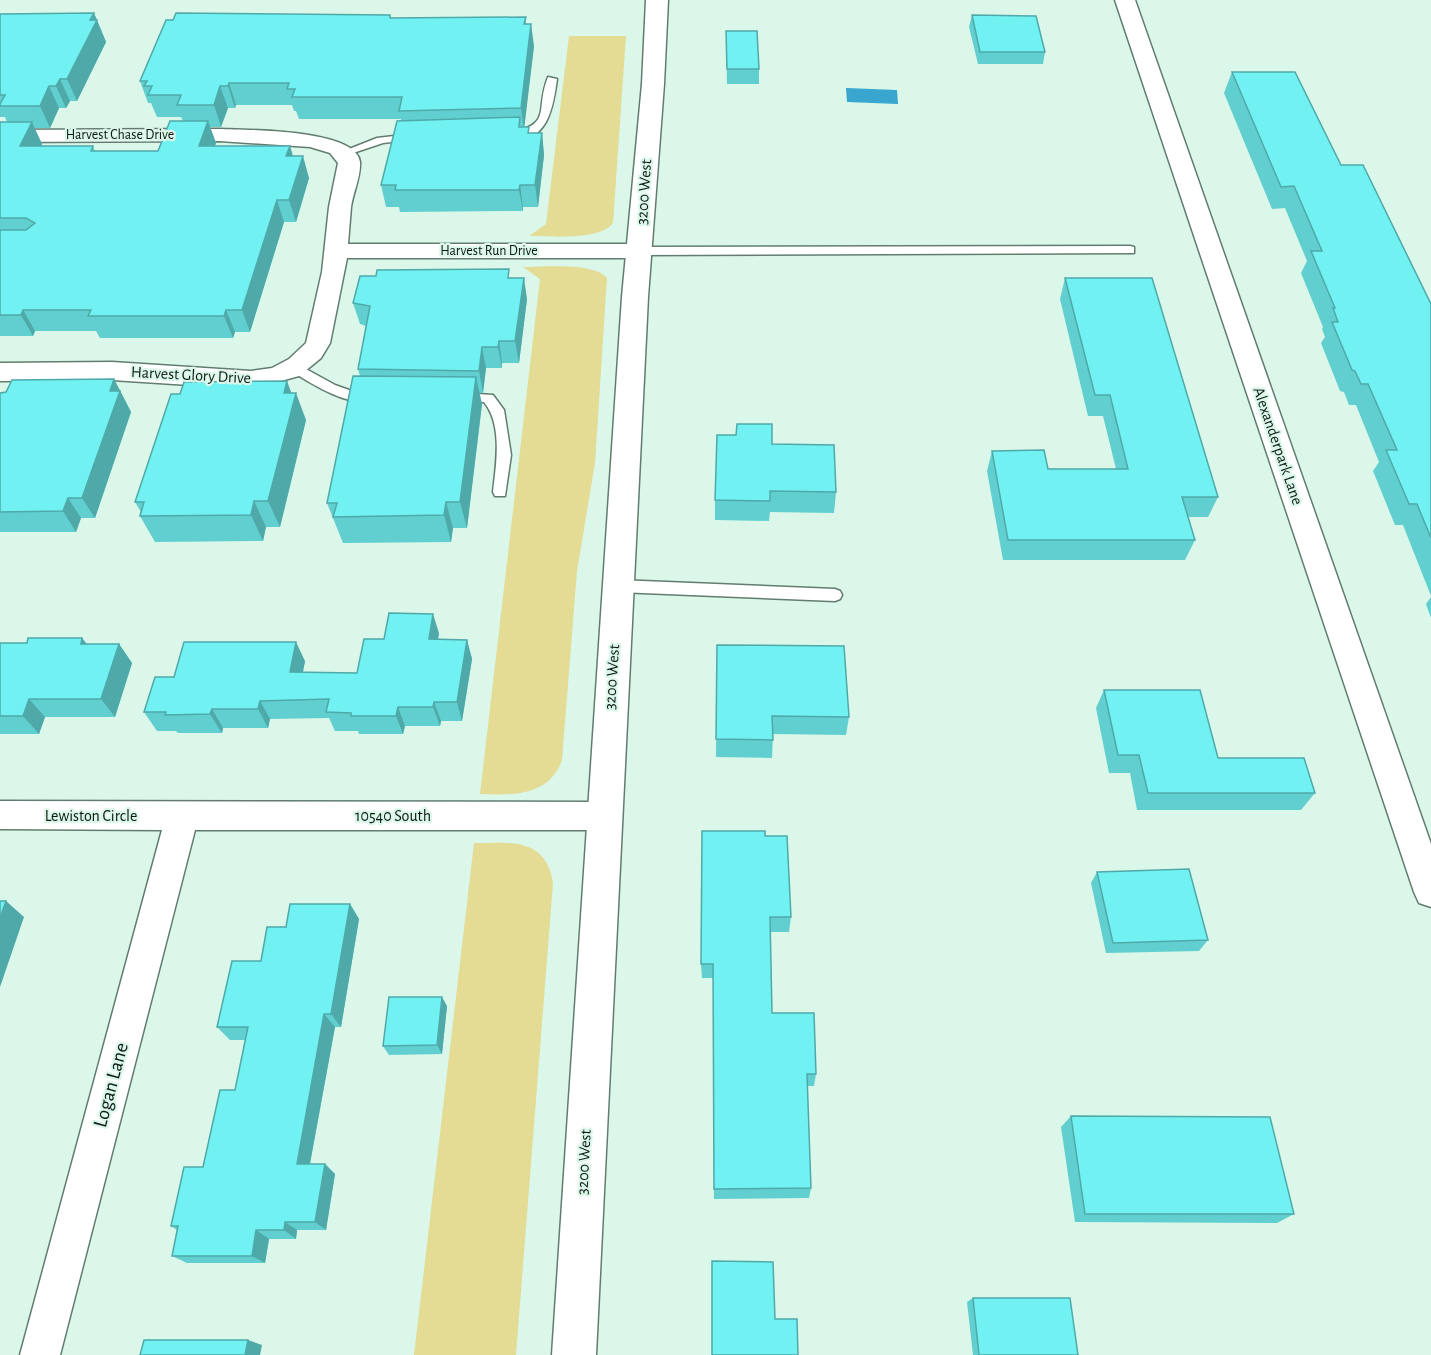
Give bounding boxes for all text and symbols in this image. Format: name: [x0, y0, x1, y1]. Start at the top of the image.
street label: Harvest Chase Drive: [66, 128, 174, 142]
street label: 3200 West: [634, 159, 654, 225]
street label: Harvest Run Drive: [440, 244, 538, 258]
street label: Harvest Glory Drive: [131, 364, 251, 387]
street label: Alexanderpark Lane: [1250, 385, 1306, 507]
street label: 3200 West: [602, 644, 622, 710]
street label: Lewiston Circle: [45, 808, 137, 824]
street label: 10540 South: [355, 808, 431, 824]
street label: Logan Lane: [90, 1040, 132, 1130]
street label: 3200 West: [574, 1129, 594, 1195]

